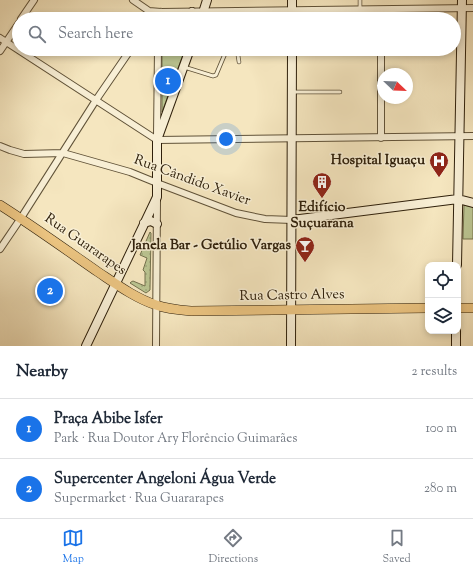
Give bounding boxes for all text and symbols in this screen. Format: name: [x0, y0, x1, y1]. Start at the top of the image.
search box: [12, 12, 461, 56]
icon: search: [26, 23, 48, 45]
text: Search here: [58, 24, 133, 45]
pin: 1: [155, 66, 181, 96]
north arrow: [377, 68, 413, 104]
your location: [216, 129, 236, 149]
hospital icon: Hospital Iguaçu: [428, 150, 450, 178]
street label: Rua Cândido Xavier: [131, 151, 254, 212]
place label: Hospital Iguaçu: [331, 151, 426, 171]
building icon: Edifício Suçuarana: [311, 171, 333, 199]
place label: Edifício Suçuarana: [290, 198, 354, 234]
street label: Rua Guararapes: [40, 209, 130, 281]
bar icon: Janela Bar - Getúlio Vargas: [294, 235, 316, 263]
place label: Janela Bar - Getúlio Vargas: [131, 236, 291, 256]
map controls: [425, 262, 461, 334]
button: locate: [425, 262, 461, 298]
pin: 2: [37, 276, 63, 306]
street label: Rua Castro Alves: [239, 285, 345, 307]
button: layers: [425, 298, 461, 334]
text: Nearby: [16, 360, 68, 384]
text: 2 results: [412, 363, 457, 381]
text: Praça Abibe Isfer: [54, 409, 163, 430]
text: 1: [27, 420, 31, 438]
text: 100 m: [425, 420, 457, 438]
text: Park · Rua Doutor Ary Florêncio Guimarães: [54, 430, 297, 448]
text: Supercenter Angeloni Água Verde: [54, 469, 276, 490]
text: 2: [26, 480, 32, 498]
text: 280 m: [424, 480, 457, 498]
text: Supermarket · Rua Guararapes: [54, 490, 224, 508]
tab: Map: [62, 527, 84, 567]
tab: Directions: [209, 527, 258, 567]
tab: Saved: [383, 527, 411, 567]

